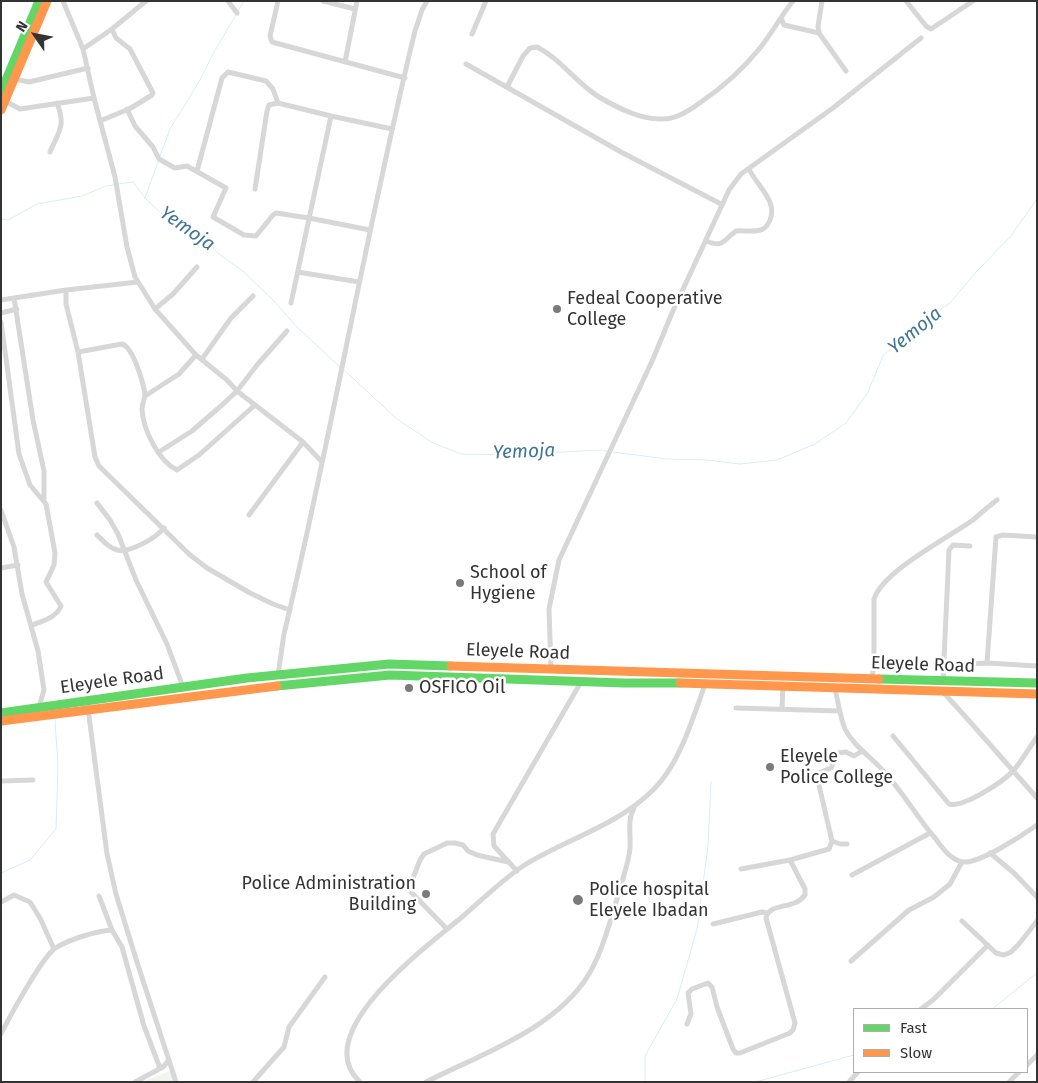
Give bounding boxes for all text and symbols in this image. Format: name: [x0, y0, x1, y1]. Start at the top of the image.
north arrow: [10, 10, 60, 60]
text: N: [12, 18, 32, 35]
water label: Yemoja: [155, 202, 219, 256]
place label: Fedeal Cooperative College: [567, 288, 723, 330]
marker: Fedeal Cooperative College: [551, 303, 563, 315]
water label: Yemoja: [884, 303, 946, 359]
water label: Yemoja: [492, 440, 556, 464]
place label: School of Hygiene: [470, 562, 547, 604]
marker: School of Hygiene: [454, 577, 466, 589]
street label: Eleyele Road: [466, 639, 570, 665]
street label: Eleyele Road: [871, 652, 975, 678]
street label: Eleyele Road: [59, 663, 165, 699]
place label: OSFICO Oil: [419, 677, 505, 699]
marker: OSFICO Oil: [403, 682, 415, 694]
place label: Eleyele Police College: [780, 746, 893, 789]
marker: Eleyele Police College: [764, 761, 776, 773]
place label: Police Administration Building: [242, 873, 416, 916]
place label: Police hospital Eleyele Ibadan: [589, 879, 709, 922]
marker: Police Administration Building: [420, 888, 432, 900]
marker: Police hospital Eleyele Ibadan: [571, 893, 585, 907]
legend: [853, 1008, 1028, 1073]
text: Fast: [900, 1019, 927, 1037]
text: Slow: [900, 1044, 932, 1062]

